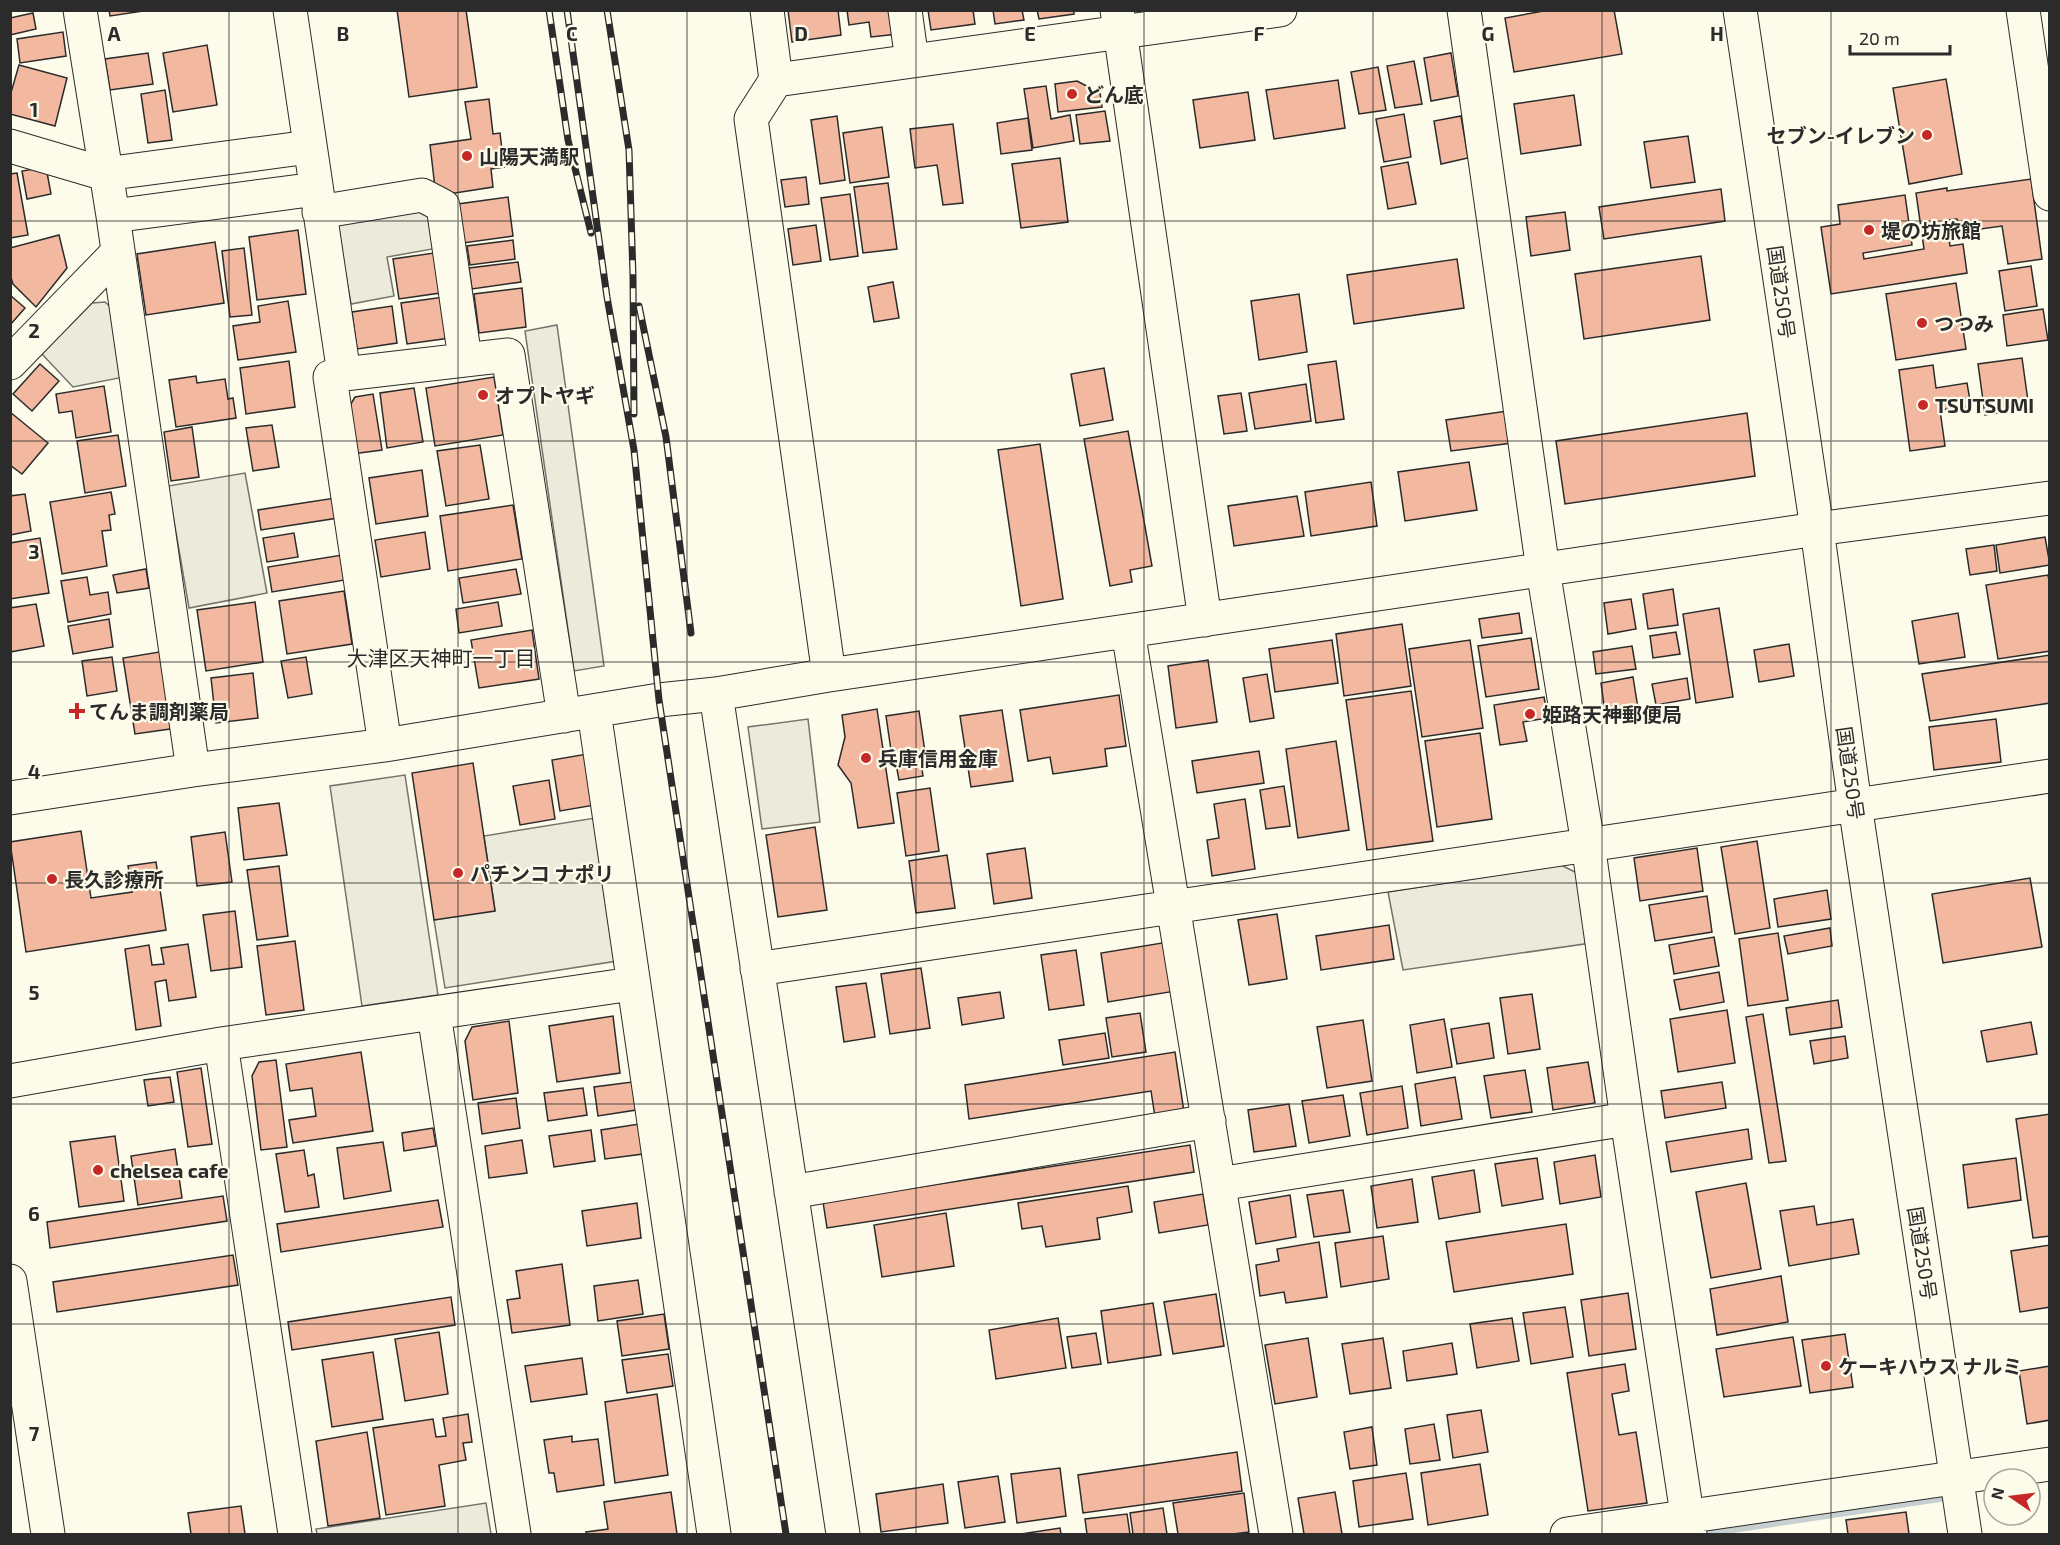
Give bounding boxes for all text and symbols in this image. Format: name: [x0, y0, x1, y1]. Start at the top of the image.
scale bar: [1850, 18, 1950, 56]
text: A: [107, 21, 121, 45]
text: B: [337, 21, 349, 45]
text: C: [566, 21, 578, 45]
text: D: [794, 21, 808, 45]
text: E: [1024, 21, 1036, 45]
text: F: [1253, 21, 1265, 45]
text: G: [1482, 21, 1494, 45]
text: H: [1710, 21, 1724, 45]
text: 20 m: [1859, 27, 1900, 49]
place label: どん底: [1084, 82, 1144, 106]
marker: どん底: [1065, 87, 1079, 101]
text: 1: [30, 97, 38, 121]
place label: セブン-イレブン: [1767, 123, 1915, 147]
marker: セブン-イレブン: [1920, 128, 1934, 142]
place label: 山陽天満駅: [479, 144, 579, 168]
marker: 山陽天満駅: [460, 149, 474, 163]
place label: 堤の坊旅館: [1881, 218, 1981, 242]
marker: 堤の坊旅館: [1862, 223, 1876, 237]
street label: 国道250号: [1764, 244, 1800, 340]
place label: つつみ: [1934, 311, 1994, 335]
marker: つつみ: [1915, 316, 1929, 330]
text: 2: [28, 318, 40, 342]
place label: オプトヤギ: [495, 383, 595, 407]
marker: オプトヤギ: [476, 388, 490, 402]
place label: TSUTSUMI: [1935, 393, 2034, 417]
marker: TSUTSUMI: [1916, 398, 1930, 412]
text: 3: [28, 539, 40, 563]
district label: 大津区天神町一丁目: [347, 645, 536, 670]
place label: てんま調剤薬局: [89, 699, 229, 723]
place label: 姫路天神郵便局: [1542, 702, 1682, 726]
marker: てんま調剤薬局: [70, 704, 84, 718]
marker: 姫路天神郵便局: [1523, 707, 1537, 721]
street label: 国道250号: [1833, 725, 1869, 821]
place label: 兵庫信用金庫: [878, 746, 998, 770]
marker: 兵庫信用金庫: [859, 751, 873, 765]
text: 4: [28, 759, 41, 783]
place label: パチンコ ナポリ: [470, 861, 614, 885]
marker: パチンコ ナポリ: [451, 866, 465, 880]
place label: 長久診療所: [64, 867, 164, 891]
marker: 長久診療所: [45, 872, 59, 886]
text: 5: [28, 980, 40, 1004]
place label: chelsea cafe: [110, 1158, 228, 1182]
marker: chelsea cafe: [91, 1163, 105, 1177]
text: 6: [28, 1201, 40, 1225]
street label: 国道250号: [1904, 1205, 1942, 1301]
place label: ケーキハウス ナルミ: [1838, 1354, 2022, 1378]
marker: ケーキハウス ナルミ: [1819, 1359, 1833, 1373]
text: 7: [29, 1421, 40, 1445]
north arrow: [1982, 1467, 2042, 1527]
text: N: [1986, 1485, 2008, 1501]

